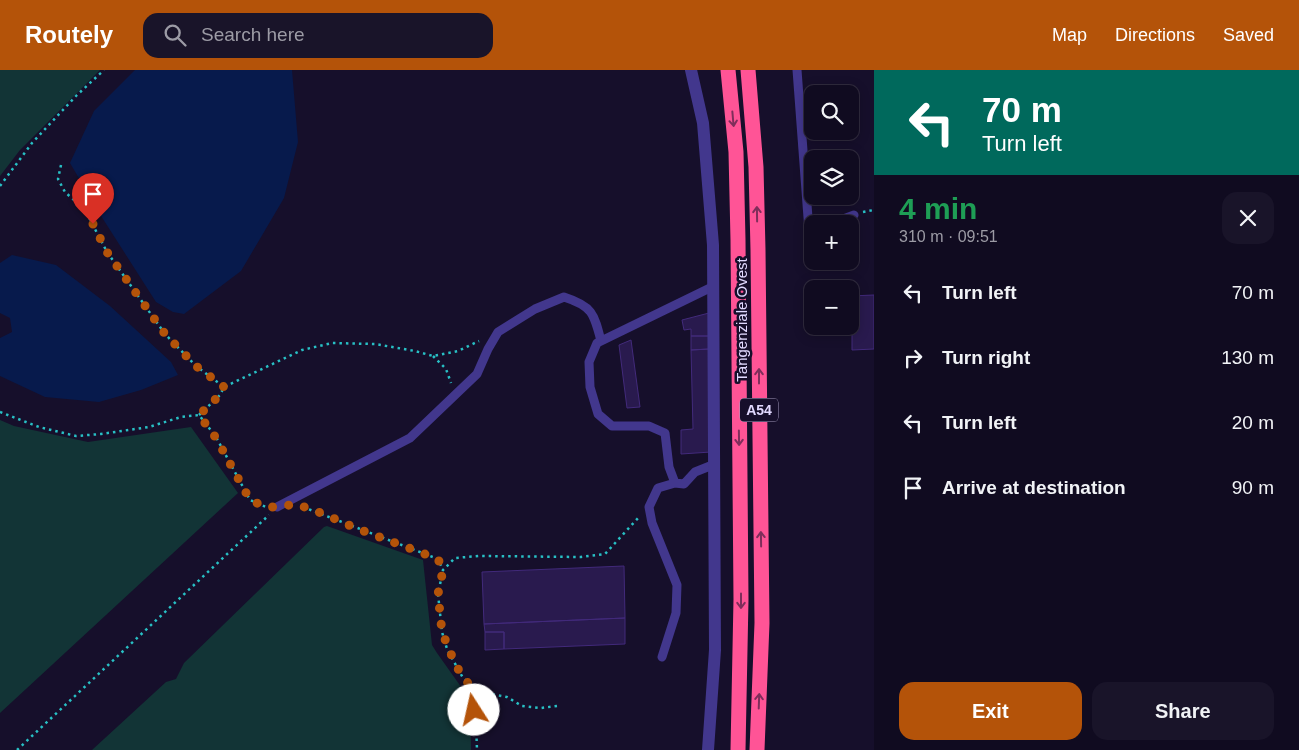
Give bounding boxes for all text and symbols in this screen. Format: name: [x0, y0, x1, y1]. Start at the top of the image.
search box: [143, 13, 493, 58]
text: Routely: [25, 21, 113, 48]
icon: search: [161, 21, 189, 49]
text: Search here: [201, 24, 305, 45]
text: Map: [1052, 25, 1087, 45]
text: Directions: [1115, 25, 1195, 45]
text: Saved: [1223, 25, 1274, 45]
map controls: [804, 85, 859, 335]
button: search: [804, 85, 859, 140]
icon: left: [899, 90, 964, 155]
text: 70 m: [982, 90, 1062, 129]
one-way arrow: [728, 110, 737, 126]
text: Turn left: [982, 131, 1062, 156]
button: layers: [804, 150, 859, 205]
pin: [72, 173, 114, 224]
icon: arrive: [79, 180, 107, 208]
text: 4 min: [899, 192, 977, 225]
button: close: [1222, 192, 1274, 244]
one-way arrow: [753, 206, 762, 222]
button: +: [804, 215, 859, 270]
text: 310 m · 09:51: [899, 228, 998, 245]
street label: Tangenziale Ovest: [733, 257, 750, 382]
icon: left: [899, 279, 927, 307]
button: −: [804, 280, 859, 335]
text: Turn left: [942, 282, 1017, 303]
text: 70 m: [1232, 282, 1274, 303]
icon: right: [899, 344, 927, 372]
text: Turn right: [942, 347, 1030, 368]
text: 130 m: [1221, 347, 1274, 368]
one-way arrow: [754, 369, 764, 385]
road number: A54: [740, 398, 778, 422]
icon: left: [899, 409, 927, 437]
text: Turn left: [942, 412, 1017, 433]
text: 20 m: [1232, 412, 1274, 433]
one-way arrow: [734, 430, 744, 446]
icon: arrive: [899, 474, 927, 502]
text: Arrive at destination: [942, 477, 1126, 498]
text: 90 m: [1232, 477, 1274, 498]
one-way arrow: [756, 531, 766, 548]
one-way arrow: [736, 592, 746, 609]
button: Exit: [899, 682, 1082, 740]
button: Share: [1092, 682, 1274, 740]
position arrow: [447, 683, 499, 735]
one-way arrow: [754, 694, 764, 710]

